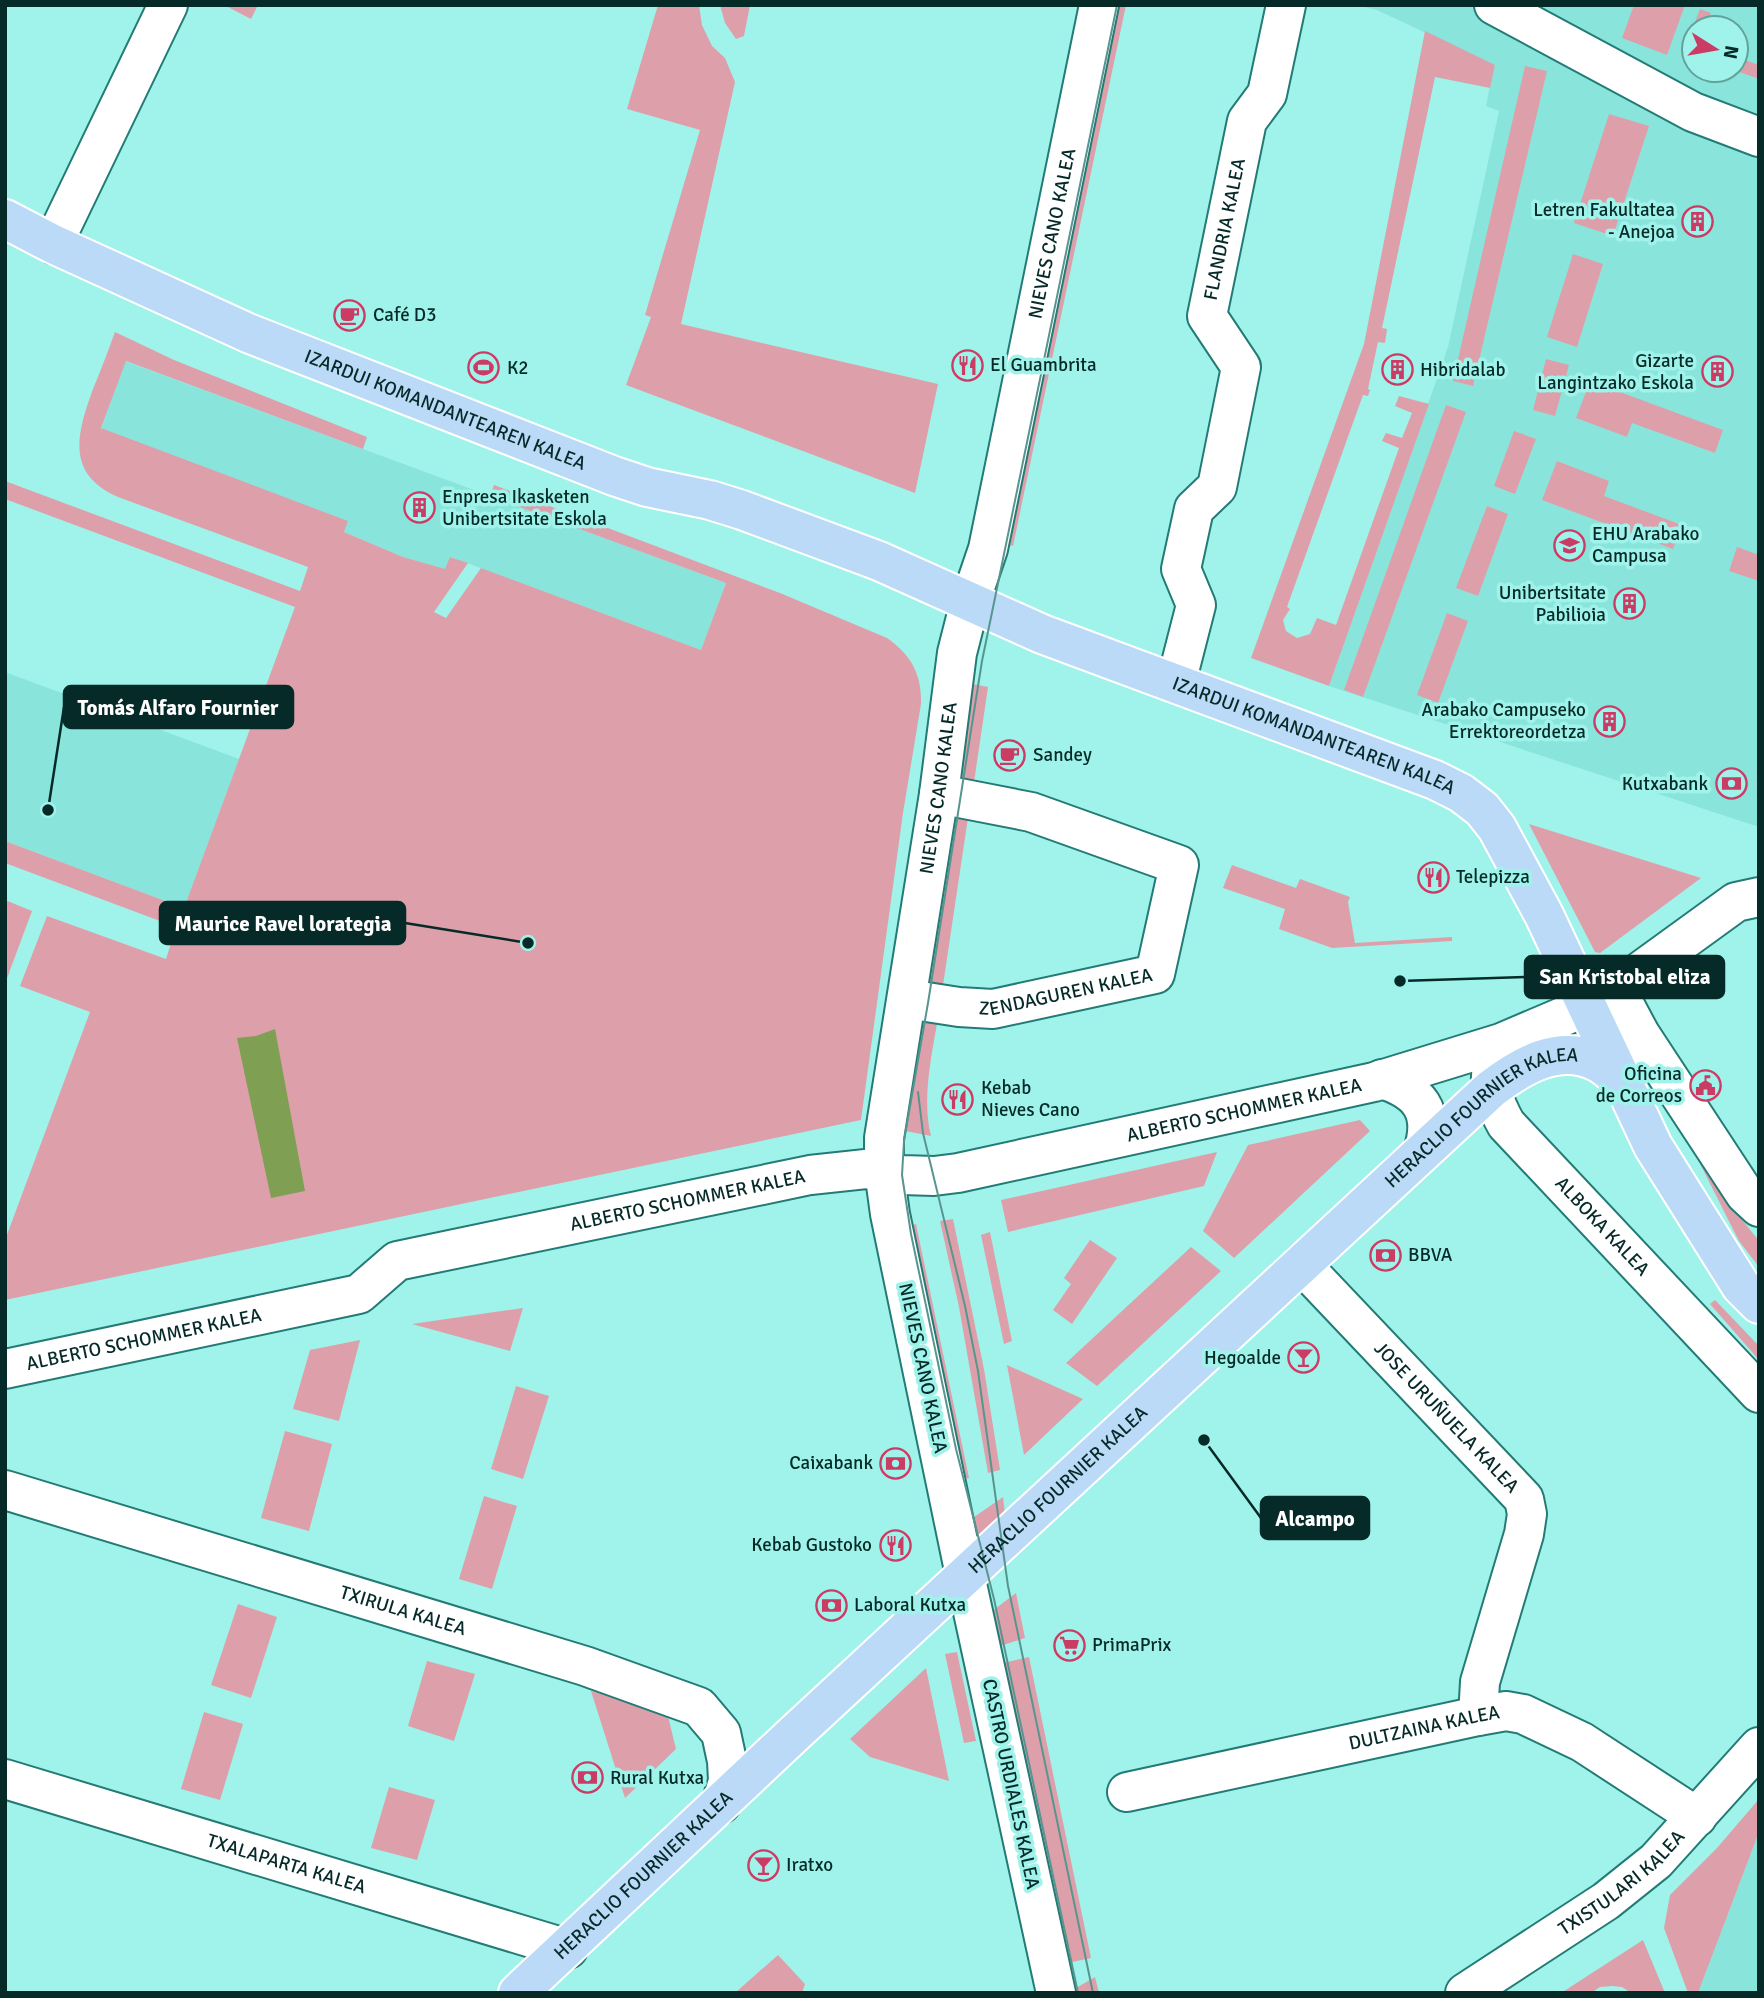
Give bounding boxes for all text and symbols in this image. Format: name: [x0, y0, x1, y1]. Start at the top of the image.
north arrow: [1680, 14, 1750, 84]
text: N: [1718, 43, 1744, 61]
street label: NIEVES CANO KALEA: [1023, 146, 1082, 321]
street label: FLANDRIA KALEA: [1199, 156, 1251, 302]
place label: Letren Fakultatea - Anejoa: [1533, 198, 1675, 244]
building icon: Letren Fakultatea - Anejoa: [1681, 204, 1715, 238]
cafe icon: Café D3: [333, 298, 367, 332]
place label: Café D3: [373, 303, 436, 327]
street label: IZARDUI KOMANDANTEAREN KALEA: [301, 344, 590, 476]
restaurant icon: El Guambrita: [950, 348, 984, 382]
place label: Gizarte Langintzako Eskola: [1537, 349, 1694, 395]
sports icon: K2: [467, 351, 501, 385]
place label: El Guambrita: [990, 353, 1097, 377]
building icon: Hibridalab: [1380, 353, 1414, 387]
building icon: Gizarte Langintzako Eskola: [1700, 355, 1734, 389]
place label: K2: [507, 356, 529, 380]
place label: Hibridalab: [1420, 358, 1505, 382]
place label: Enpresa Ikasketen Unibertsitate Eskola: [442, 485, 607, 531]
building icon: Enpresa Ikasketen Unibertsitate Eskola: [402, 491, 436, 525]
place label: EHU Arabako Campusa: [1592, 522, 1699, 568]
school or university icon: EHU Arabako Campusa: [1552, 528, 1586, 562]
place label: Unibertsitate Pabilioia: [1499, 581, 1606, 627]
building icon: Unibertsitate Pabilioia: [1612, 587, 1646, 621]
street label: IZARDUI KOMANDANTEAREN KALEA: [1169, 671, 1460, 800]
callout: Tomás Alfaro Fournier: [64, 686, 293, 728]
text: Tomás Alfaro Fournier: [78, 695, 279, 721]
place label: Arabako Campuseko Errektoreordetza: [1422, 698, 1586, 744]
street label: NIEVES CANO KALEA: [914, 700, 963, 876]
building icon: Arabako Campuseko Errektoreordetza: [1592, 704, 1626, 738]
cafe icon: Sandey: [993, 738, 1027, 772]
place label: Sandey: [1033, 743, 1092, 767]
bank icon: Kutxabank: [1714, 767, 1748, 801]
place label: Kutxabank: [1622, 772, 1708, 796]
restaurant icon: Telepizza: [1416, 860, 1450, 894]
place label: Telepizza: [1456, 865, 1530, 889]
callout: Maurice Ravel lorategia: [160, 902, 405, 944]
text: Maurice Ravel lorategia: [175, 911, 392, 937]
callout: San Kristobal eliza: [1525, 956, 1724, 998]
street label: ZENDAGUREN KALEA: [978, 963, 1155, 1021]
text: San Kristobal eliza: [1540, 964, 1711, 990]
street label: HERACLIO FOURNIER KALEA: [1380, 1043, 1580, 1193]
place label: Oficina de Correos: [1596, 1062, 1682, 1108]
public building icon: Oficina de Correos: [1688, 1068, 1722, 1102]
street label: ALBERTO SCHOMMER KALEA: [1124, 1073, 1364, 1148]
place label: Kebab Nieves Cano: [981, 1076, 1080, 1122]
restaurant icon: Kebab Nieves Cano: [941, 1082, 975, 1116]
street label: ALBERTO SCHOMMER KALEA: [568, 1164, 808, 1237]
street label: ALBOKA KALEA: [1550, 1172, 1655, 1281]
bank icon: BBVA: [1368, 1238, 1402, 1272]
place label: BBVA: [1408, 1243, 1453, 1267]
street label: NIEVES CANO KALEA: [893, 1281, 953, 1456]
street label: ALBERTO SCHOMMER KALEA: [24, 1303, 264, 1376]
street label: JOSE URUÑUELA KALEA: [1369, 1337, 1524, 1498]
bar icon: Hegoalde: [1287, 1341, 1321, 1375]
place label: Hegoalde: [1204, 1346, 1281, 1370]
street label: HERACLIO FOURNIER KALEA: [963, 1400, 1153, 1579]
bank icon: Caixabank: [879, 1446, 913, 1480]
place label: Caixabank: [789, 1451, 873, 1475]
callout: Alcampo: [1261, 1497, 1369, 1539]
text: Alcampo: [1275, 1506, 1355, 1532]
restaurant icon: Kebab Gustoko: [878, 1528, 912, 1562]
place label: Kebab Gustoko: [751, 1533, 872, 1557]
street label: TXIRULA KALEA: [337, 1580, 469, 1641]
bank icon: Laboral Kutxa: [814, 1588, 848, 1622]
place label: Laboral Kutxa: [854, 1593, 966, 1617]
supermarket icon: PrimaPrix: [1052, 1628, 1086, 1662]
place label: PrimaPrix: [1092, 1633, 1172, 1657]
street label: CASTRO URDIALES KALEA: [977, 1677, 1045, 1892]
street label: DULTZAINA KALEA: [1346, 1700, 1502, 1756]
bank icon: Rural Kutxa: [570, 1761, 604, 1795]
place label: Rural Kutxa: [610, 1766, 704, 1790]
street label: HERACLIO FOURNIER KALEA: [549, 1785, 738, 1965]
street label: TXISTULARI KALEA: [1554, 1825, 1690, 1941]
street label: TXALAPARTA KALEA: [204, 1829, 369, 1899]
bar icon: Iratxo: [746, 1848, 780, 1882]
place label: Iratxo: [786, 1853, 833, 1877]

